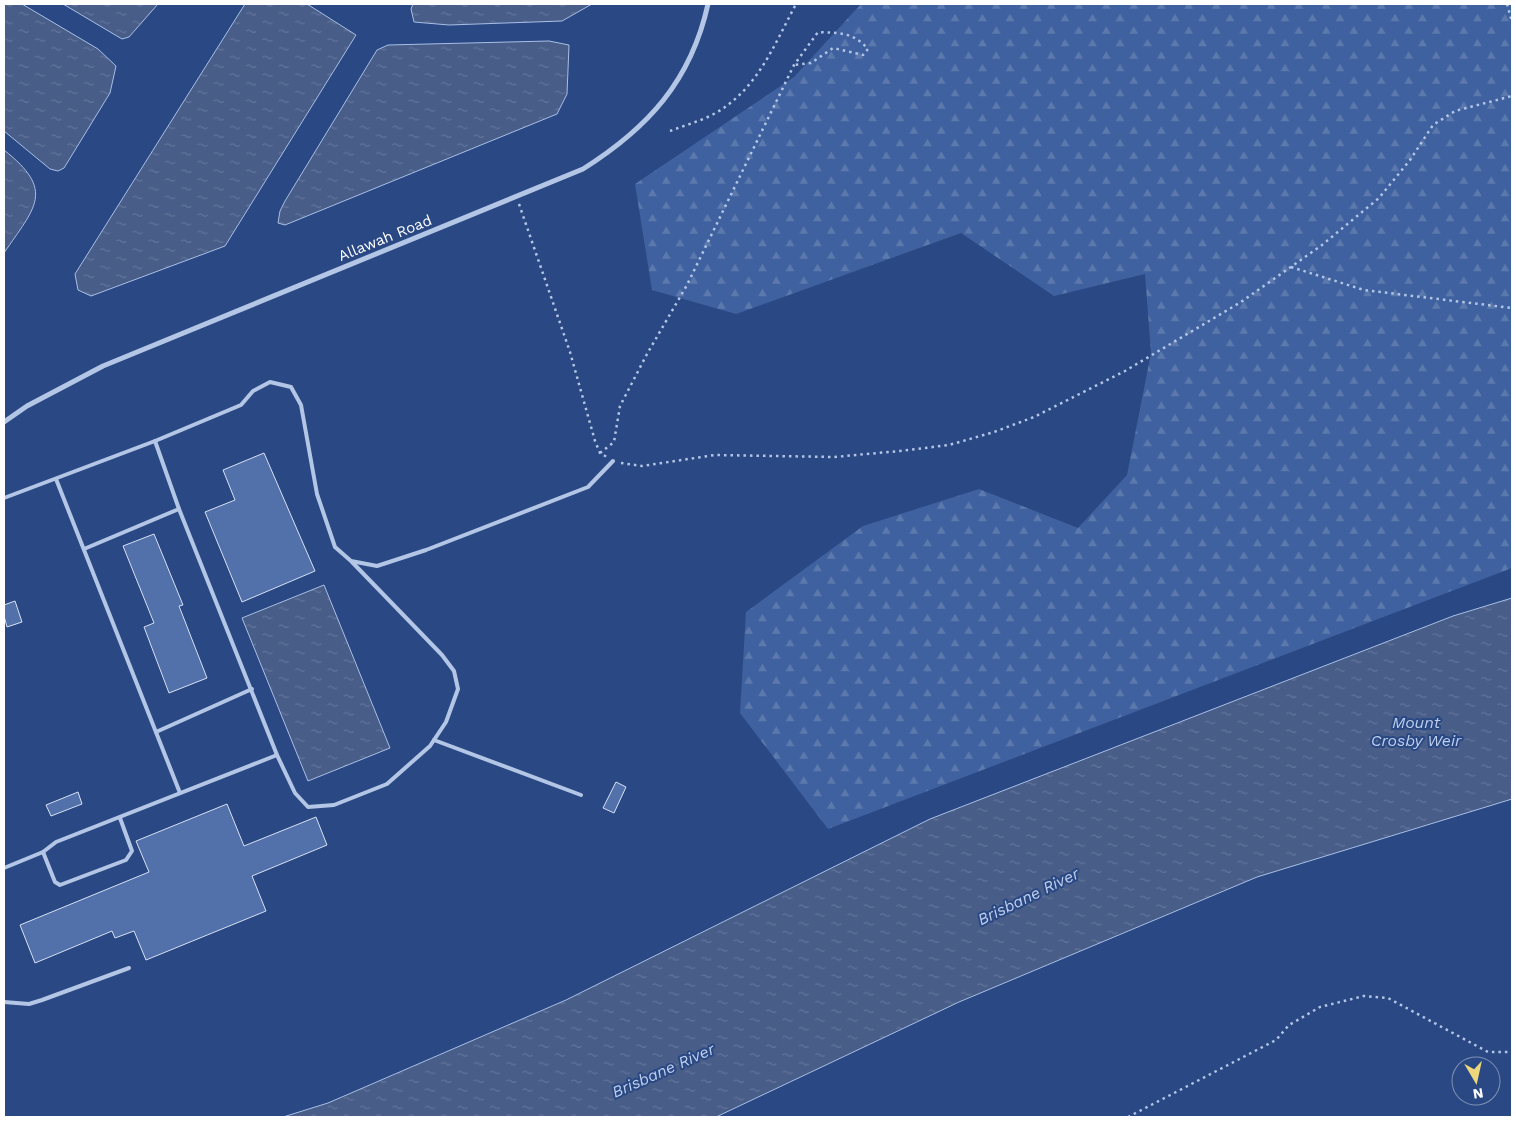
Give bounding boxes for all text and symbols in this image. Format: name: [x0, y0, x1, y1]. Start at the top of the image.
street label: Allawah Road: [336, 211, 434, 265]
water label: Mount Crosby Weir: [1371, 713, 1462, 750]
water label: Brisbane River: [974, 863, 1083, 929]
water label: Brisbane River: [609, 1039, 718, 1102]
north arrow: [1451, 1056, 1501, 1106]
text: N: [1472, 1085, 1484, 1103]

